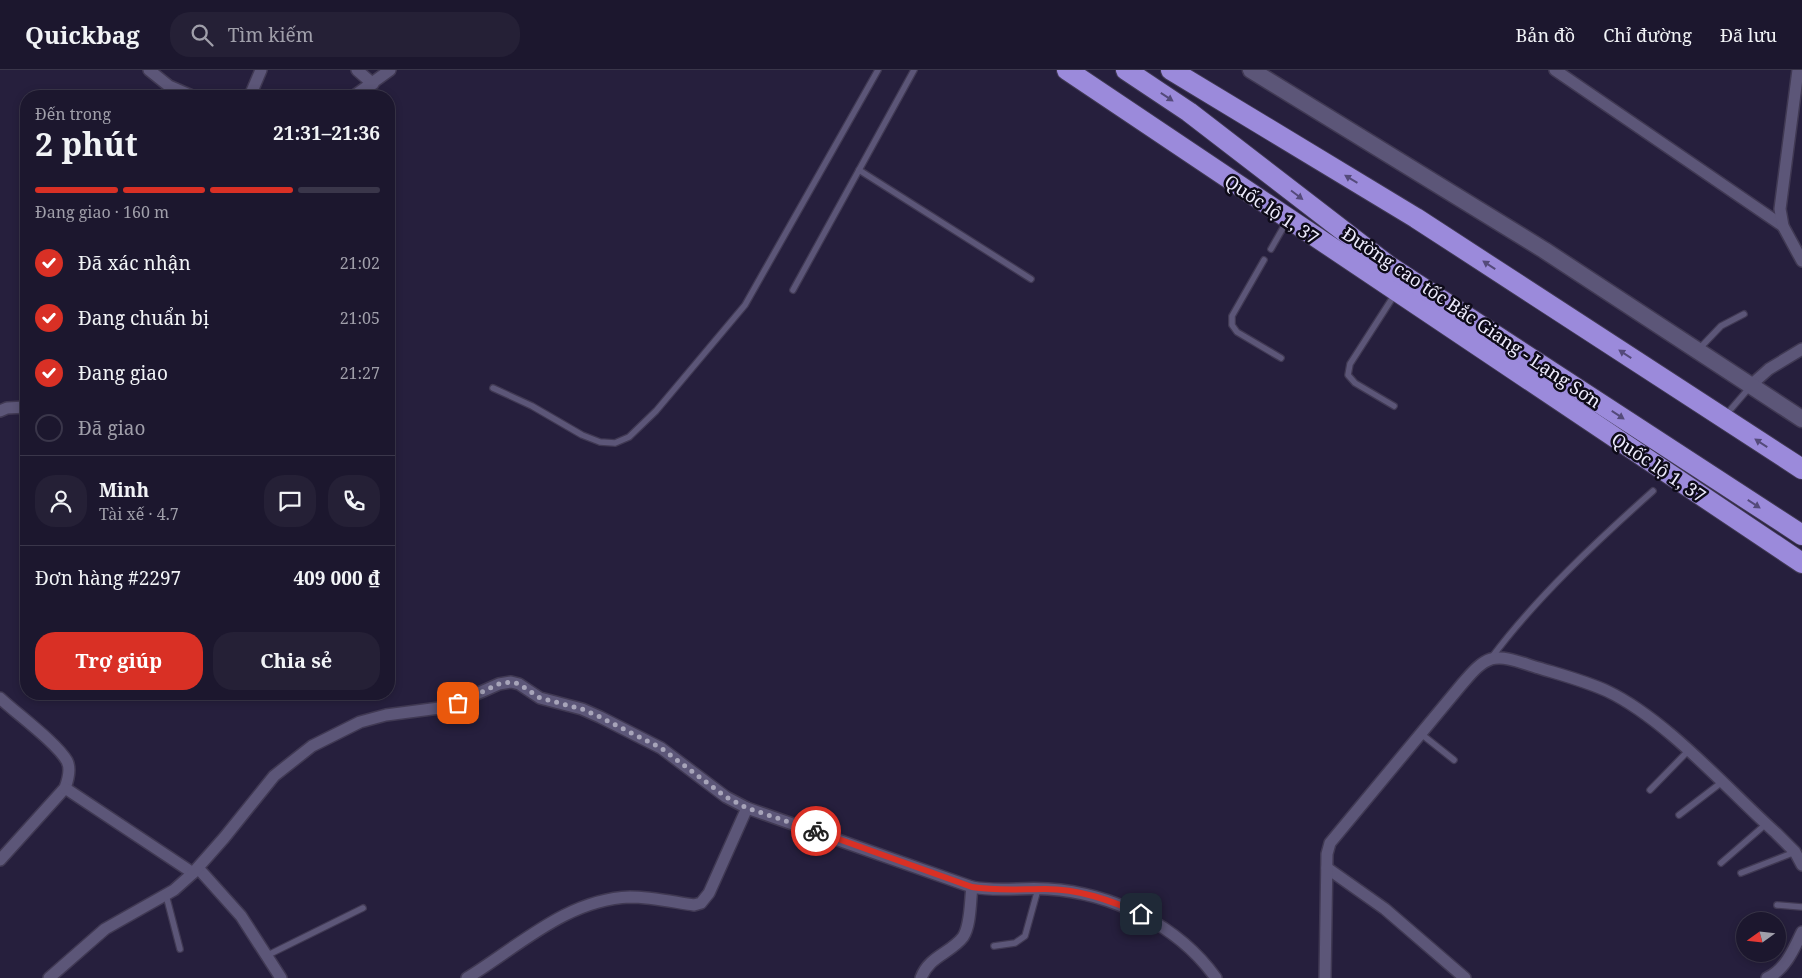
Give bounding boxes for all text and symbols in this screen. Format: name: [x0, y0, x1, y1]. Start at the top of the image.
search box: [170, 12, 520, 57]
text: Quickbag: [25, 18, 140, 51]
icon: search: [188, 21, 216, 49]
text: Tìm kiếm: [228, 22, 314, 48]
text: Bản đồ: [1516, 23, 1575, 47]
text: Chỉ đường: [1603, 23, 1692, 47]
text: Đã lưu: [1720, 23, 1777, 47]
one-way arrow: [1160, 92, 1174, 102]
text: Đến trong: [35, 103, 111, 125]
text: 21:31–21:36: [273, 120, 380, 146]
text: 2 phút: [35, 122, 138, 165]
street label: Quốc lộ 1, 37: [1220, 169, 1324, 249]
one-way arrow: [1345, 174, 1358, 183]
one-way arrow: [1290, 189, 1303, 200]
text: Đang giao · 160 m: [35, 201, 169, 223]
street label: Đường cao tốc Bắc Giang - Lạng Sơn: [1338, 221, 1606, 413]
icon: check: [35, 249, 63, 277]
text: Đã xác nhận: [78, 250, 191, 276]
text: 21:02: [340, 252, 380, 274]
one-way arrow: [1482, 260, 1496, 270]
icon: check: [35, 304, 63, 332]
text: Đang chuẩn bị: [78, 305, 209, 331]
text: 21:05: [340, 307, 380, 329]
one-way arrow: [1618, 349, 1632, 359]
icon: check: [35, 359, 63, 387]
text: Đang giao: [78, 360, 168, 386]
text: 21:27: [340, 362, 380, 384]
one-way arrow: [1612, 410, 1625, 420]
text: Đã giao: [78, 415, 145, 441]
street label: Quốc lộ 1, 37: [1607, 427, 1711, 507]
one-way arrow: [1754, 438, 1768, 447]
button: person: [35, 475, 87, 527]
button: chat: [264, 475, 316, 527]
button: phone: [328, 475, 380, 527]
text: Minh: [99, 477, 149, 503]
one-way arrow: [1748, 499, 1761, 509]
text: Tài xế · 4.7: [99, 503, 179, 525]
text: Đơn hàng #2297: [35, 565, 181, 591]
text: 409 000 ₫: [293, 565, 380, 591]
button: Trợ giúp: [35, 632, 203, 690]
button: Chia sẻ: [213, 632, 380, 690]
pin: [437, 682, 479, 724]
icon: bag: [444, 689, 472, 717]
courier: [791, 806, 841, 856]
icon: bike: [802, 817, 830, 845]
pin: [1120, 893, 1162, 935]
icon: home: [1127, 900, 1155, 928]
north arrow: [1736, 912, 1786, 962]
map controls: [1736, 912, 1786, 962]

